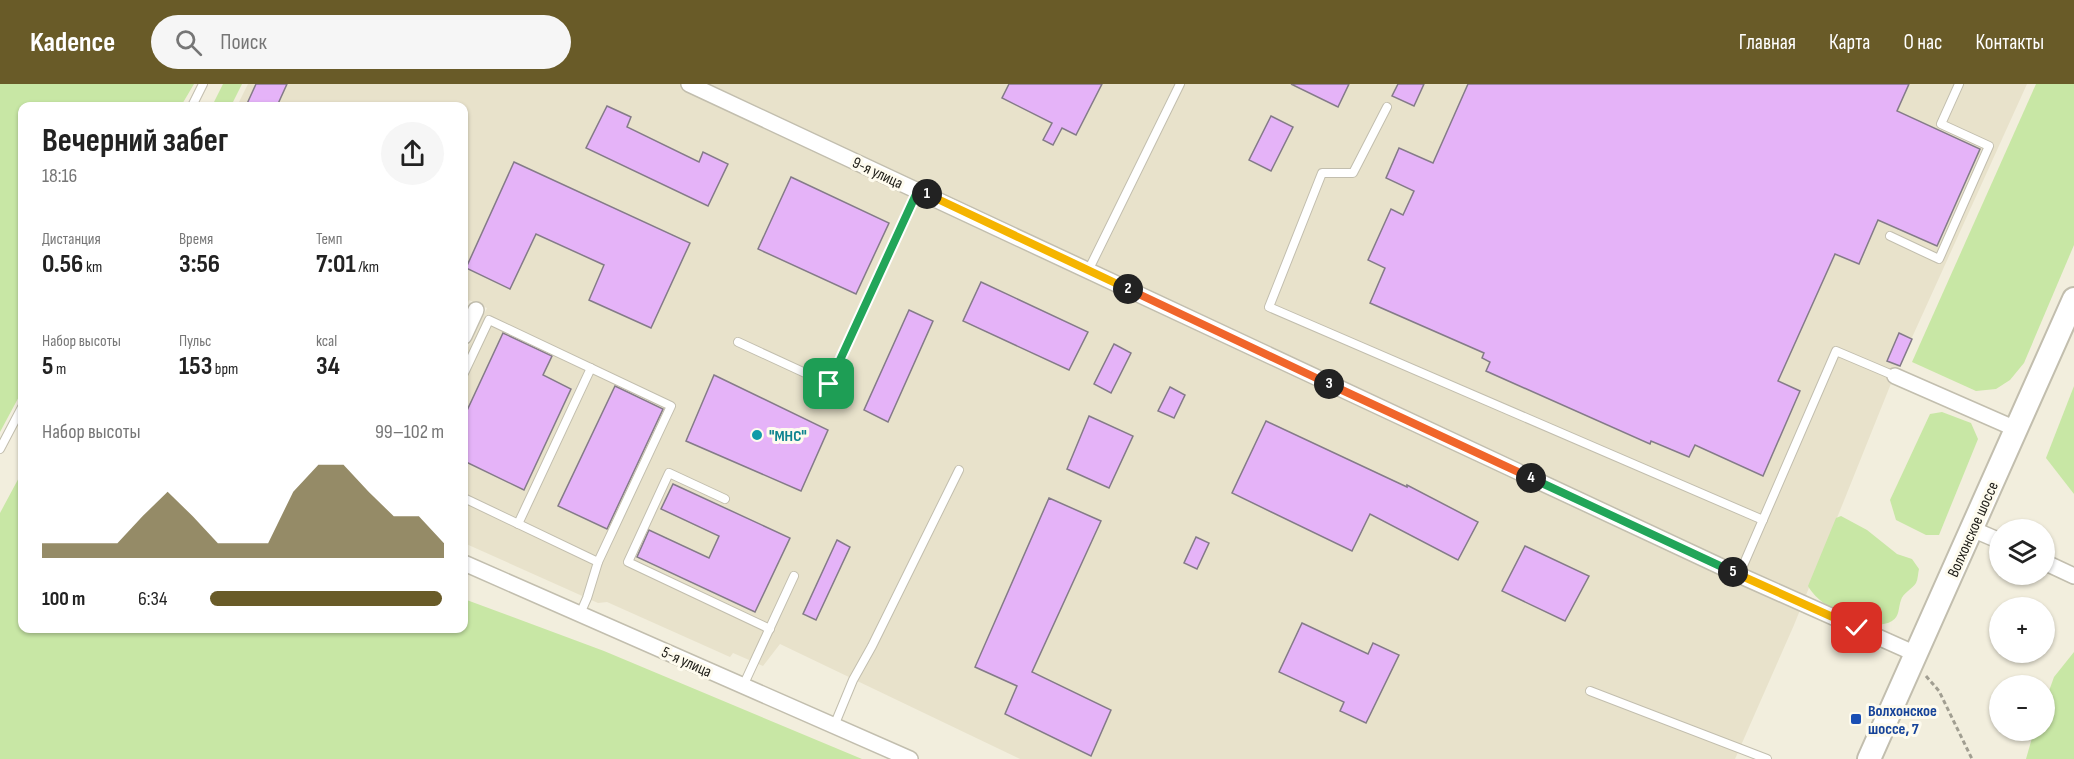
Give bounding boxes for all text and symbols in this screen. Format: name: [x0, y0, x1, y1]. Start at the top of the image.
search box: [151, 15, 571, 69]
text: Kadence: [30, 26, 115, 59]
icon: search: [172, 26, 205, 59]
text: Поиск: [220, 29, 267, 56]
text: Главная: [1739, 30, 1796, 55]
text: Карта: [1829, 30, 1870, 55]
text: О нас: [1903, 30, 1942, 55]
text: Контакты: [1975, 30, 2044, 55]
text: Вечерний забег: [42, 121, 228, 161]
button: share: [381, 122, 444, 185]
street label: 9-я улица: [849, 153, 906, 193]
text: 18:16: [42, 164, 77, 188]
pin: 1: [912, 179, 942, 209]
text: 1: [924, 184, 930, 203]
text: Дистанция: [42, 230, 101, 249]
text: Время: [179, 230, 213, 249]
text: Темп: [316, 230, 342, 249]
text: 0.56: [42, 249, 83, 280]
text: 3:56: [179, 249, 220, 280]
text: 7:01: [316, 249, 356, 280]
text: km: [83, 258, 102, 277]
text: /km: [356, 258, 379, 277]
pin: 2: [1113, 274, 1143, 304]
text: 2: [1124, 279, 1132, 298]
text: Набор высоты: [42, 332, 121, 351]
text: Пульс: [179, 332, 212, 351]
text: kcal: [316, 332, 337, 351]
text: 5: [42, 351, 53, 382]
text: 153: [179, 351, 212, 382]
text: 34: [316, 351, 340, 382]
pin: [803, 358, 854, 409]
text: m: [53, 360, 66, 379]
text: bpm: [212, 360, 238, 379]
icon: arrive: [812, 367, 845, 400]
pin: 3: [1314, 369, 1344, 399]
text: 3: [1325, 374, 1333, 393]
text: Набор высоты: [42, 420, 141, 444]
text: 99–102 m: [375, 420, 444, 444]
place label: "МНС": [769, 427, 807, 446]
marker: "МНС": [750, 428, 764, 442]
pin: 4: [1516, 463, 1546, 493]
text: 4: [1527, 468, 1535, 487]
street label: Волхонское шоссе: [1944, 479, 2003, 580]
map controls: [1989, 519, 2055, 741]
button: layers: [1989, 519, 2055, 585]
pin: 5: [1718, 557, 1748, 587]
text: 5: [1729, 562, 1737, 581]
text: 100 m: [42, 587, 85, 611]
text: 6:34: [138, 587, 167, 611]
button: +: [1989, 597, 2055, 663]
pin: [1831, 602, 1882, 653]
icon: check: [1840, 611, 1873, 644]
street label: 5-я улица: [658, 643, 714, 682]
button: −: [1989, 675, 2055, 741]
place label: Волхонское шоссе, 7: [1868, 702, 1937, 739]
marker: Волхонское шоссе, 7: [1849, 712, 1863, 726]

